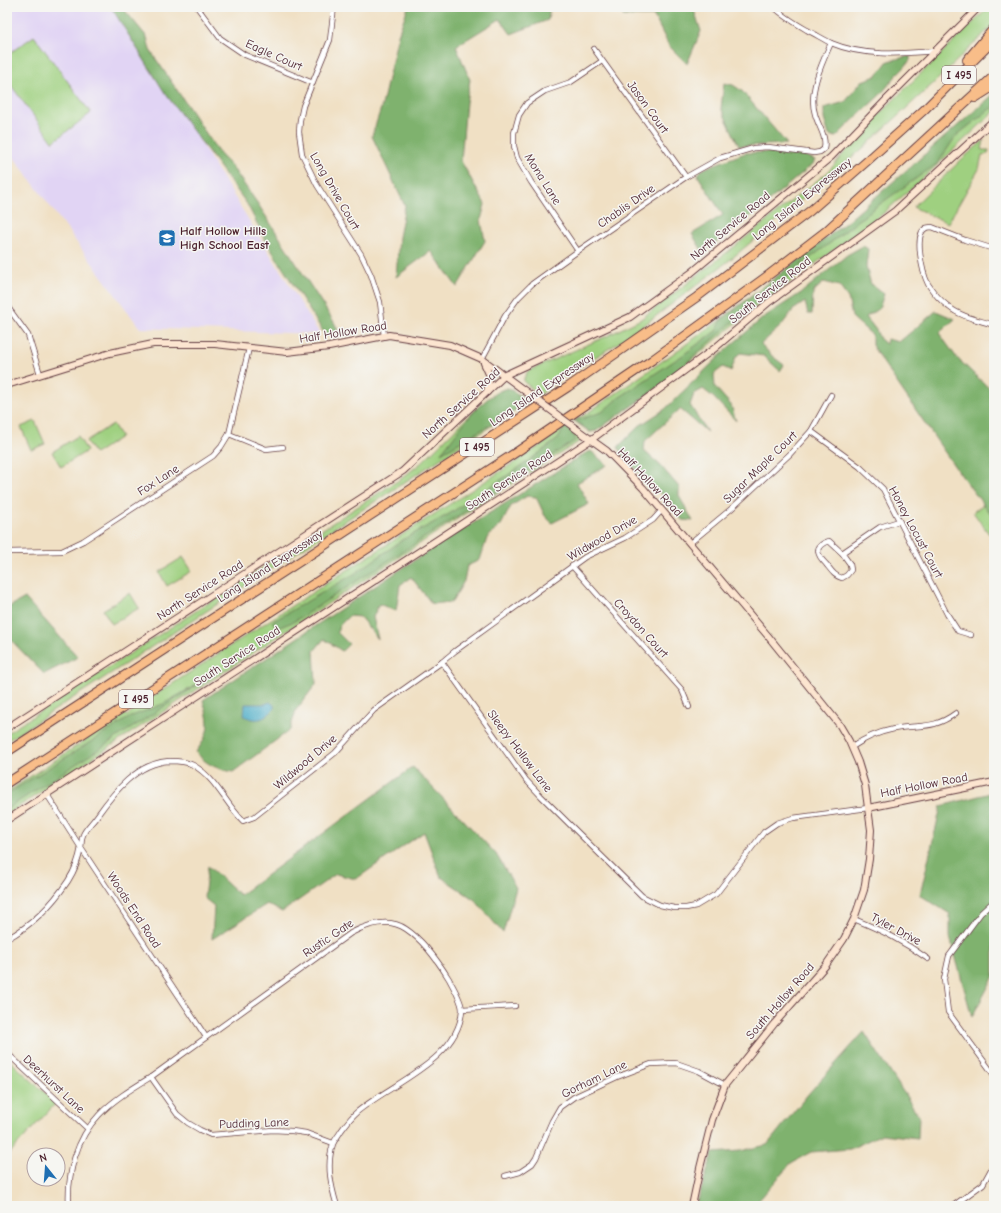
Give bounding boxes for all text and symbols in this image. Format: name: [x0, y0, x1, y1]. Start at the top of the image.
street label: Eagle Court: [244, 36, 305, 74]
road number: I 495: [942, 66, 976, 84]
street label: Jason Court: [624, 78, 672, 137]
street label: Long Drive Court: [307, 150, 363, 233]
street label: Mona Lane: [522, 151, 564, 207]
street label: Long Island Expressway: [750, 154, 855, 243]
street label: Chablis Drive: [595, 181, 657, 231]
street label: North Service Road: [687, 189, 773, 263]
place label: Half Hollow Hills High School East: [180, 224, 270, 252]
school or university icon: Half Hollow Hills High School East: [157, 228, 177, 248]
street label: South Service Road: [726, 254, 814, 326]
street label: Half Hollow Road: [298, 318, 388, 346]
street label: Long Island Expressway: [487, 348, 597, 429]
street label: North Service Road: [419, 364, 503, 442]
street label: Sugar Maple Court: [720, 428, 800, 506]
road number: I 495: [460, 438, 494, 456]
street label: Half Hollow Road: [615, 445, 685, 519]
street label: South Service Road: [463, 447, 555, 513]
street label: Fox Lane: [135, 461, 181, 499]
street label: Honey Locust Court: [886, 484, 946, 581]
street label: Wildwood Drive: [565, 512, 639, 564]
street label: Long Island Expressway: [215, 526, 326, 605]
street label: North Service Road: [154, 557, 246, 623]
street label: Croydon Court: [611, 596, 672, 661]
street label: South Service Road: [191, 623, 283, 689]
road number: I 495: [119, 690, 153, 708]
street label: Sleepy Hollow Lane: [485, 707, 555, 795]
street label: Wildwood Drive: [271, 732, 339, 792]
street label: Half Hollow Road: [879, 770, 969, 800]
street label: Woods End Road: [104, 869, 164, 951]
street label: Tyler Drive: [868, 910, 924, 948]
street label: Rustic Gate: [300, 916, 356, 960]
street label: South Hollow Road: [743, 960, 817, 1042]
street label: Deerhurst Lane: [20, 1052, 88, 1116]
street label: Gorham Lane: [559, 1057, 629, 1101]
street label: Pudding Lane: [219, 1115, 289, 1131]
north arrow: [26, 1147, 66, 1187]
text: N: [38, 1151, 49, 1165]

